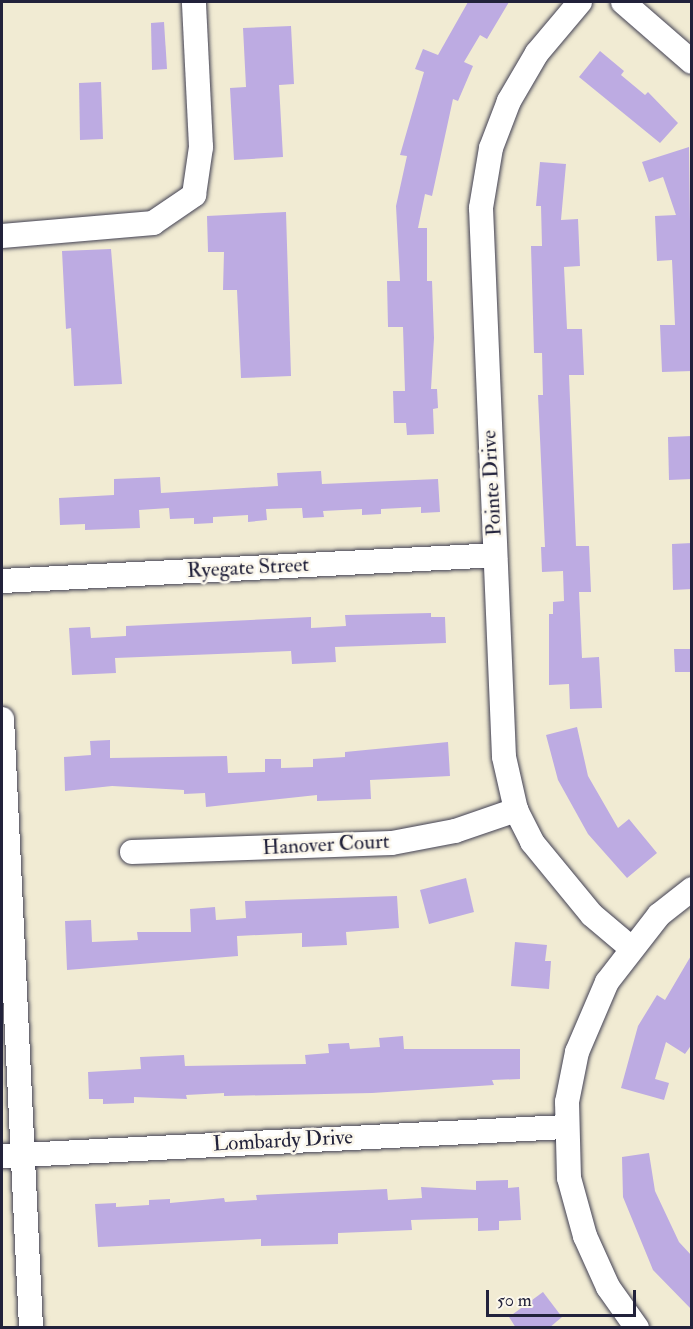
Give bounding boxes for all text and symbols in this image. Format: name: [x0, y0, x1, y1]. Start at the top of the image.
street label: Pointe Drive: [477, 429, 507, 537]
street label: Ryegate Street: [186, 552, 310, 584]
street label: Hanover Court: [262, 829, 390, 861]
street label: Lombardy Drive: [212, 1125, 354, 1157]
scale bar: [489, 1278, 639, 1316]
text: 50 m: [497, 1289, 532, 1312]

